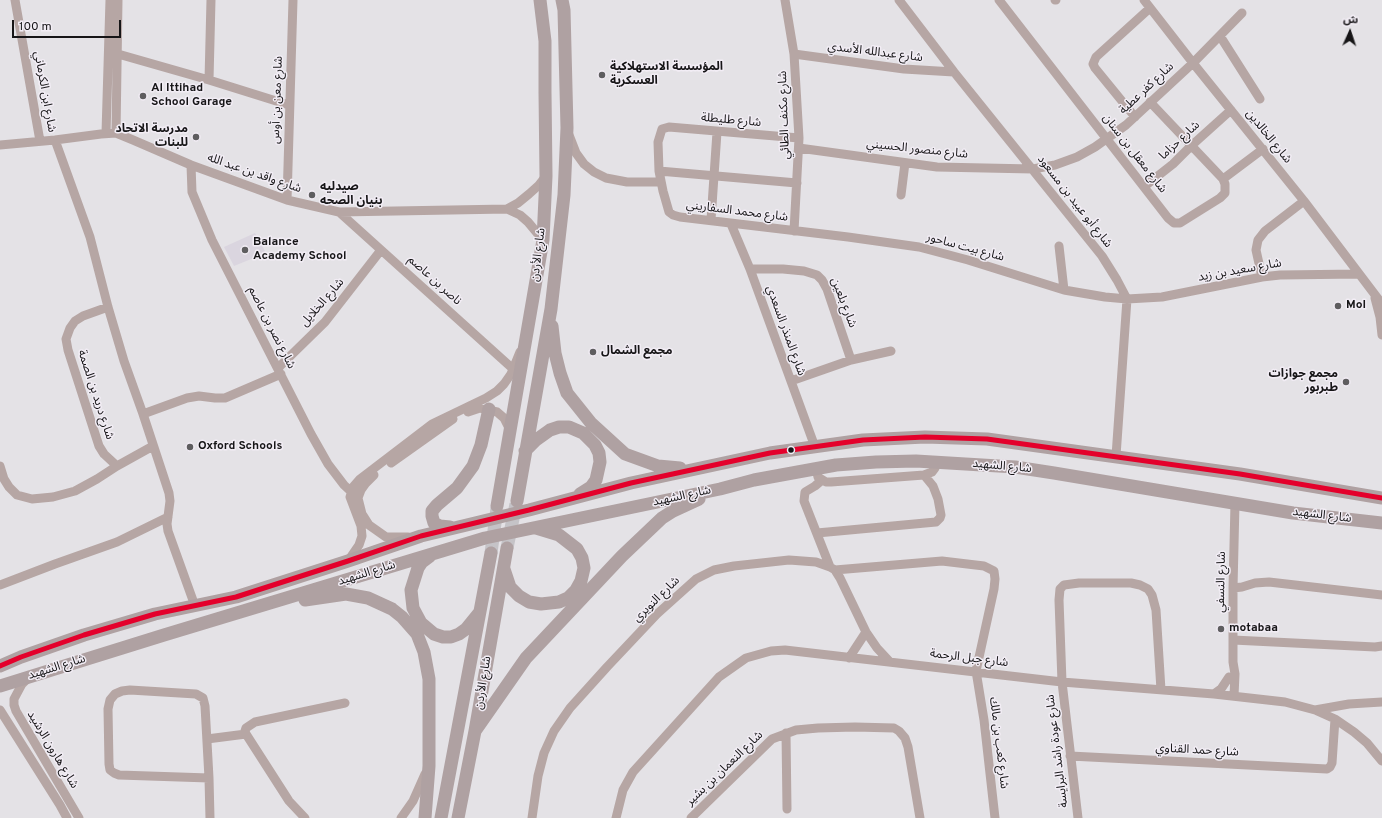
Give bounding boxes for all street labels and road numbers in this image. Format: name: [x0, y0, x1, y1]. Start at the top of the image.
street label: شارع عبدالله الأسدي: [827, 40, 923, 66]
street label: شارع ابن الكرماني: [30, 50, 58, 134]
street label: شارع معن بن أوس: [269, 56, 287, 144]
street label: شارع كفر عطية: [1117, 60, 1177, 118]
street label: شارع مكنف الطائي: [776, 70, 794, 160]
street label: شارع الخالدين: [1242, 107, 1294, 167]
street label: شارع طليطلة: [700, 111, 762, 131]
street label: شارع معقل بن سنان: [1099, 112, 1169, 196]
street label: شارع حزاما: [1157, 119, 1203, 163]
street label: شارع منصور الحسيني: [865, 138, 969, 162]
street label: شارع واقد بن عبد الله: [205, 151, 303, 197]
street label: شارع أبو عبيد بن مسعود: [1033, 153, 1115, 251]
street label: شارع محمد السفاريني: [685, 199, 789, 225]
street label: شارع الأردن: [529, 227, 549, 283]
street label: شارع بيت ساحور: [925, 231, 1005, 265]
street label: ناصر بن عاصم: [404, 253, 464, 309]
street label: شارع سعيد بن زيد: [1197, 257, 1283, 285]
street label: شارع الخلايل: [298, 276, 348, 330]
street label: شارع بلعين: [827, 276, 859, 330]
street label: شارع نصر بن عاصم: [244, 284, 298, 372]
street label: شارع المنذر السعدي: [762, 284, 808, 378]
street label: شارع دريد بن الصمة: [74, 348, 116, 442]
street label: شارع الشهيد: [972, 457, 1032, 477]
street label: شارع الشهيد: [651, 484, 713, 510]
street label: شارع الشهيد: [1292, 505, 1352, 527]
street label: شارع النسفي: [1214, 551, 1230, 613]
street label: شارع الشهيد: [337, 558, 397, 590]
street label: شارع النويري: [631, 574, 683, 626]
street label: شارع جبل الرحمة: [929, 647, 1009, 671]
street label: شارع الشهيد: [27, 652, 87, 684]
street label: شارع الأردن: [473, 655, 495, 711]
street label: شارع عودة راشد البرايسة: [1044, 694, 1072, 808]
street label: شارع كعب بن مالك: [985, 696, 1011, 790]
street label: شارع هارون الرشيد: [23, 709, 81, 791]
street label: شارع النعمان بن بشير: [683, 729, 767, 809]
street label: شارع حمد القناوي: [1155, 742, 1239, 760]

